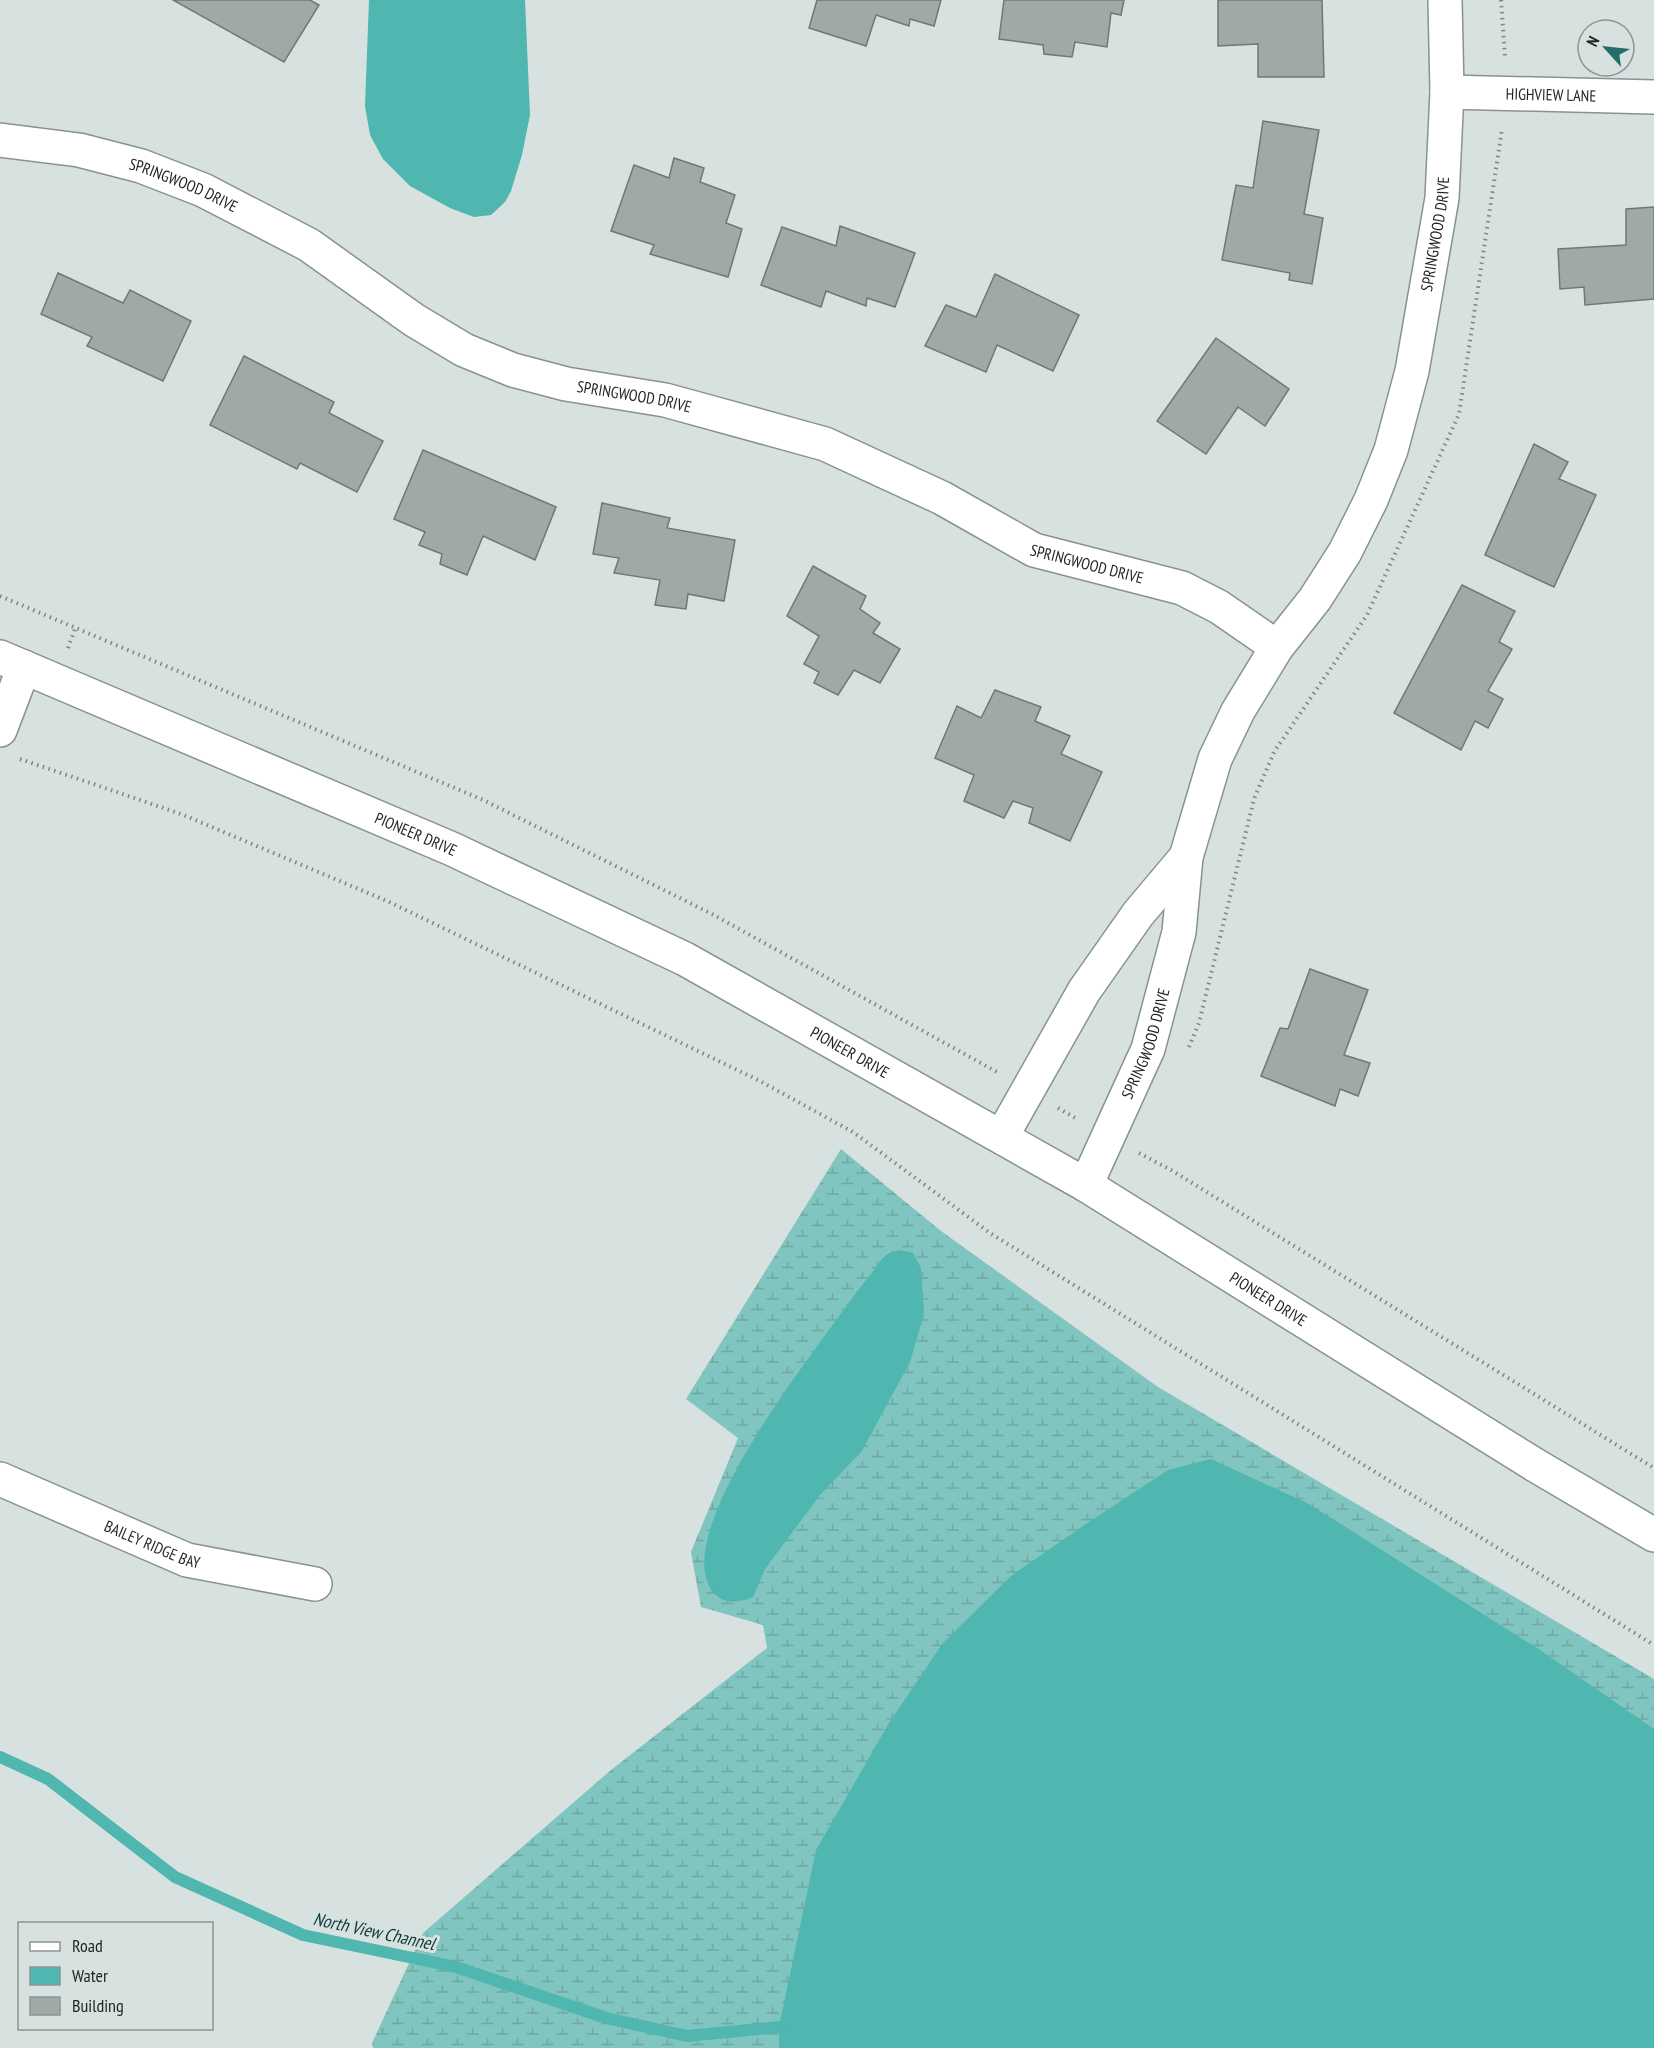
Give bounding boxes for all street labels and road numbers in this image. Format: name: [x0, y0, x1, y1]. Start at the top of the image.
street label: HIGHVIEW LANE: [1506, 83, 1597, 106]
street label: SPRINGWOOD DRIVE: [127, 153, 241, 216]
street label: SPRINGWOOD DRIVE: [1416, 176, 1453, 293]
street label: SPRINGWOOD DRIVE: [576, 376, 694, 417]
street label: SPRINGWOOD DRIVE: [1028, 539, 1146, 588]
street label: PIONEER DRIVE: [372, 807, 461, 860]
street label: SPRINGWOOD DRIVE: [1117, 986, 1174, 1102]
street label: PIONEER DRIVE: [807, 1022, 893, 1082]
street label: PIONEER DRIVE: [1226, 1267, 1311, 1330]
street label: BAILEY RIDGE BAY: [101, 1515, 203, 1572]

